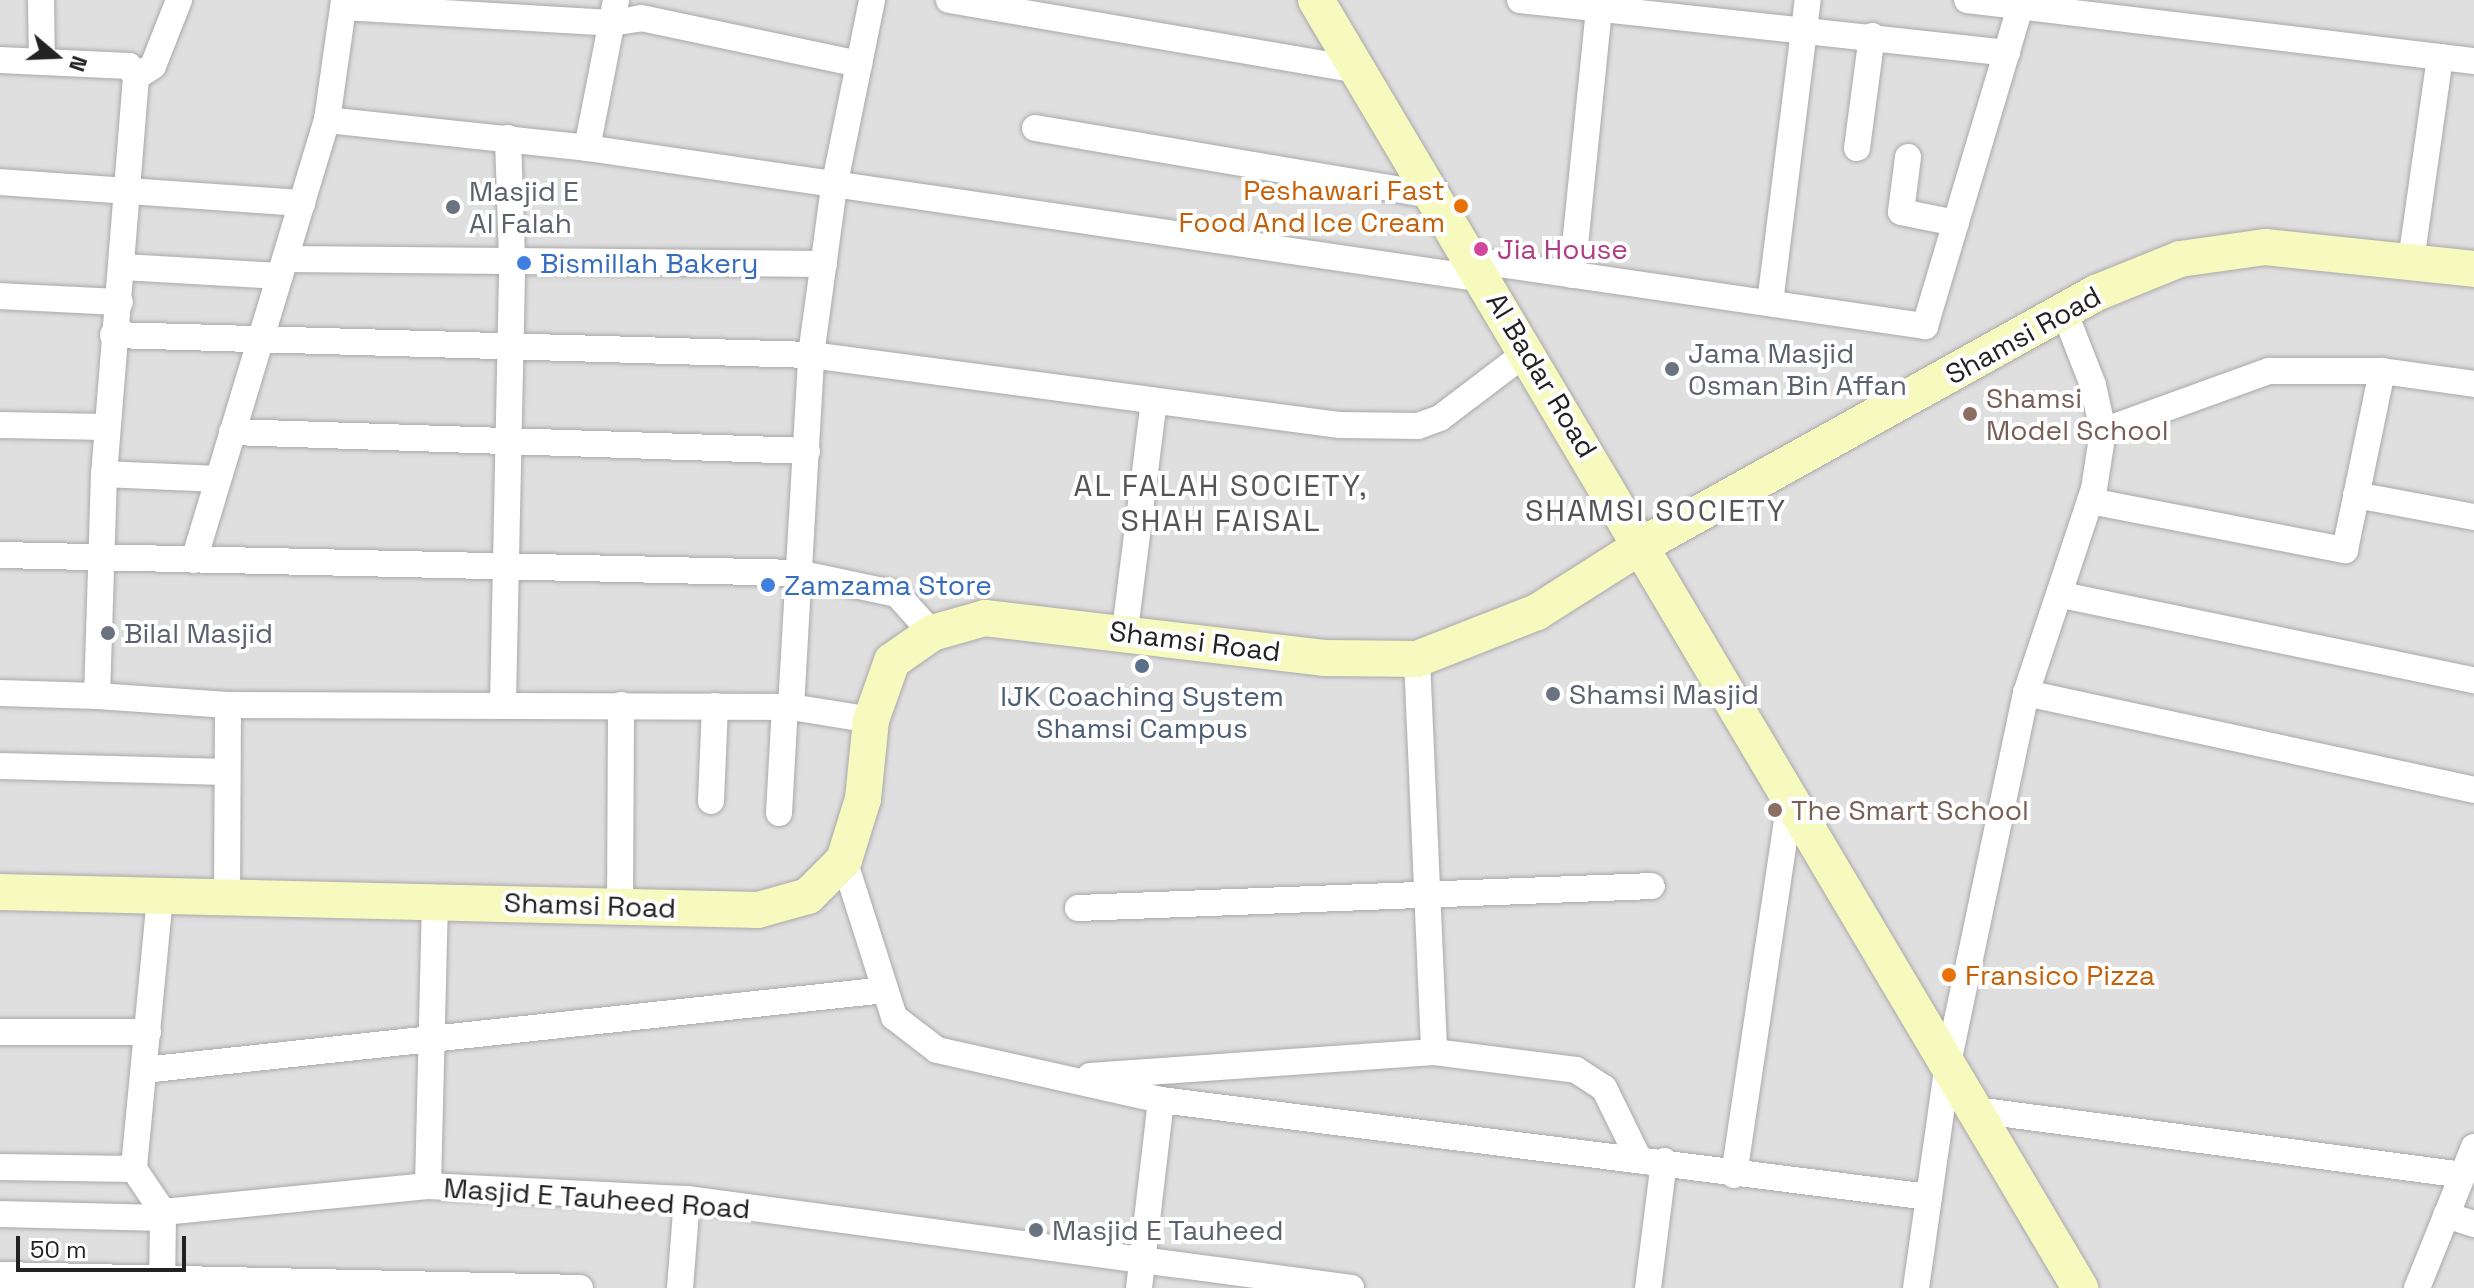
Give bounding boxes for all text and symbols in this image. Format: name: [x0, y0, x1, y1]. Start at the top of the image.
north arrow: [16, 16, 96, 96]
text: N: [63, 52, 94, 75]
place label: Peshawari Fast Food And Ice Cream: [1178, 173, 1445, 239]
place label: Masjid E Al Falah: [469, 174, 579, 240]
marker: Peshawari Fast Food And Ice Cream: [1452, 197, 1470, 215]
marker: Masjid E Al Falah: [444, 198, 462, 216]
place label: Jia House: [1497, 232, 1628, 266]
marker: Jia House: [1472, 240, 1490, 258]
place label: Bismillah Bakery: [540, 246, 758, 280]
marker: Bismillah Bakery: [515, 254, 533, 272]
street label: Shamsi Road: [1940, 279, 2106, 391]
street label: Al Badar Road: [1480, 286, 1604, 464]
place label: Jama Masjid Osman Bin Affan: [1688, 336, 1907, 402]
marker: Jama Masjid Osman Bin Affan: [1663, 360, 1681, 378]
place label: Shamsi Model School: [1986, 381, 2169, 447]
marker: Shamsi Model School: [1961, 405, 1979, 423]
district label: AL FALAH SOCIETY, SHAH FAISAL: [1073, 468, 1369, 538]
district label: SHAMSI SOCIETY: [1525, 493, 1787, 529]
place label: Zamzama Store: [784, 568, 992, 602]
marker: Zamzama Store: [759, 576, 777, 594]
street label: Shamsi Road: [1108, 614, 1282, 668]
place label: Bilal Masjid: [124, 616, 273, 650]
marker: Bilal Masjid: [99, 624, 117, 642]
marker: IJK Coaching System Shamsi Campus: [1133, 657, 1151, 675]
place label: Shamsi Masjid: [1569, 677, 1759, 711]
place label: IJK Coaching System Shamsi Campus: [1000, 679, 1284, 745]
marker: Shamsi Masjid: [1544, 685, 1562, 703]
place label: The Smart School: [1791, 793, 2029, 827]
marker: The Smart School: [1766, 801, 1784, 819]
street label: Shamsi Road: [503, 885, 677, 925]
place label: Fransico Pizza: [1965, 958, 2155, 992]
marker: Fransico Pizza: [1940, 966, 1958, 984]
street label: Masjid E Tauheed Road: [442, 1170, 752, 1226]
place label: Masjid E Tauheed: [1052, 1213, 1284, 1247]
scale bar: [20, 1220, 190, 1270]
marker: Masjid E Tauheed: [1027, 1221, 1045, 1239]
text: 50 m: [30, 1234, 87, 1265]

